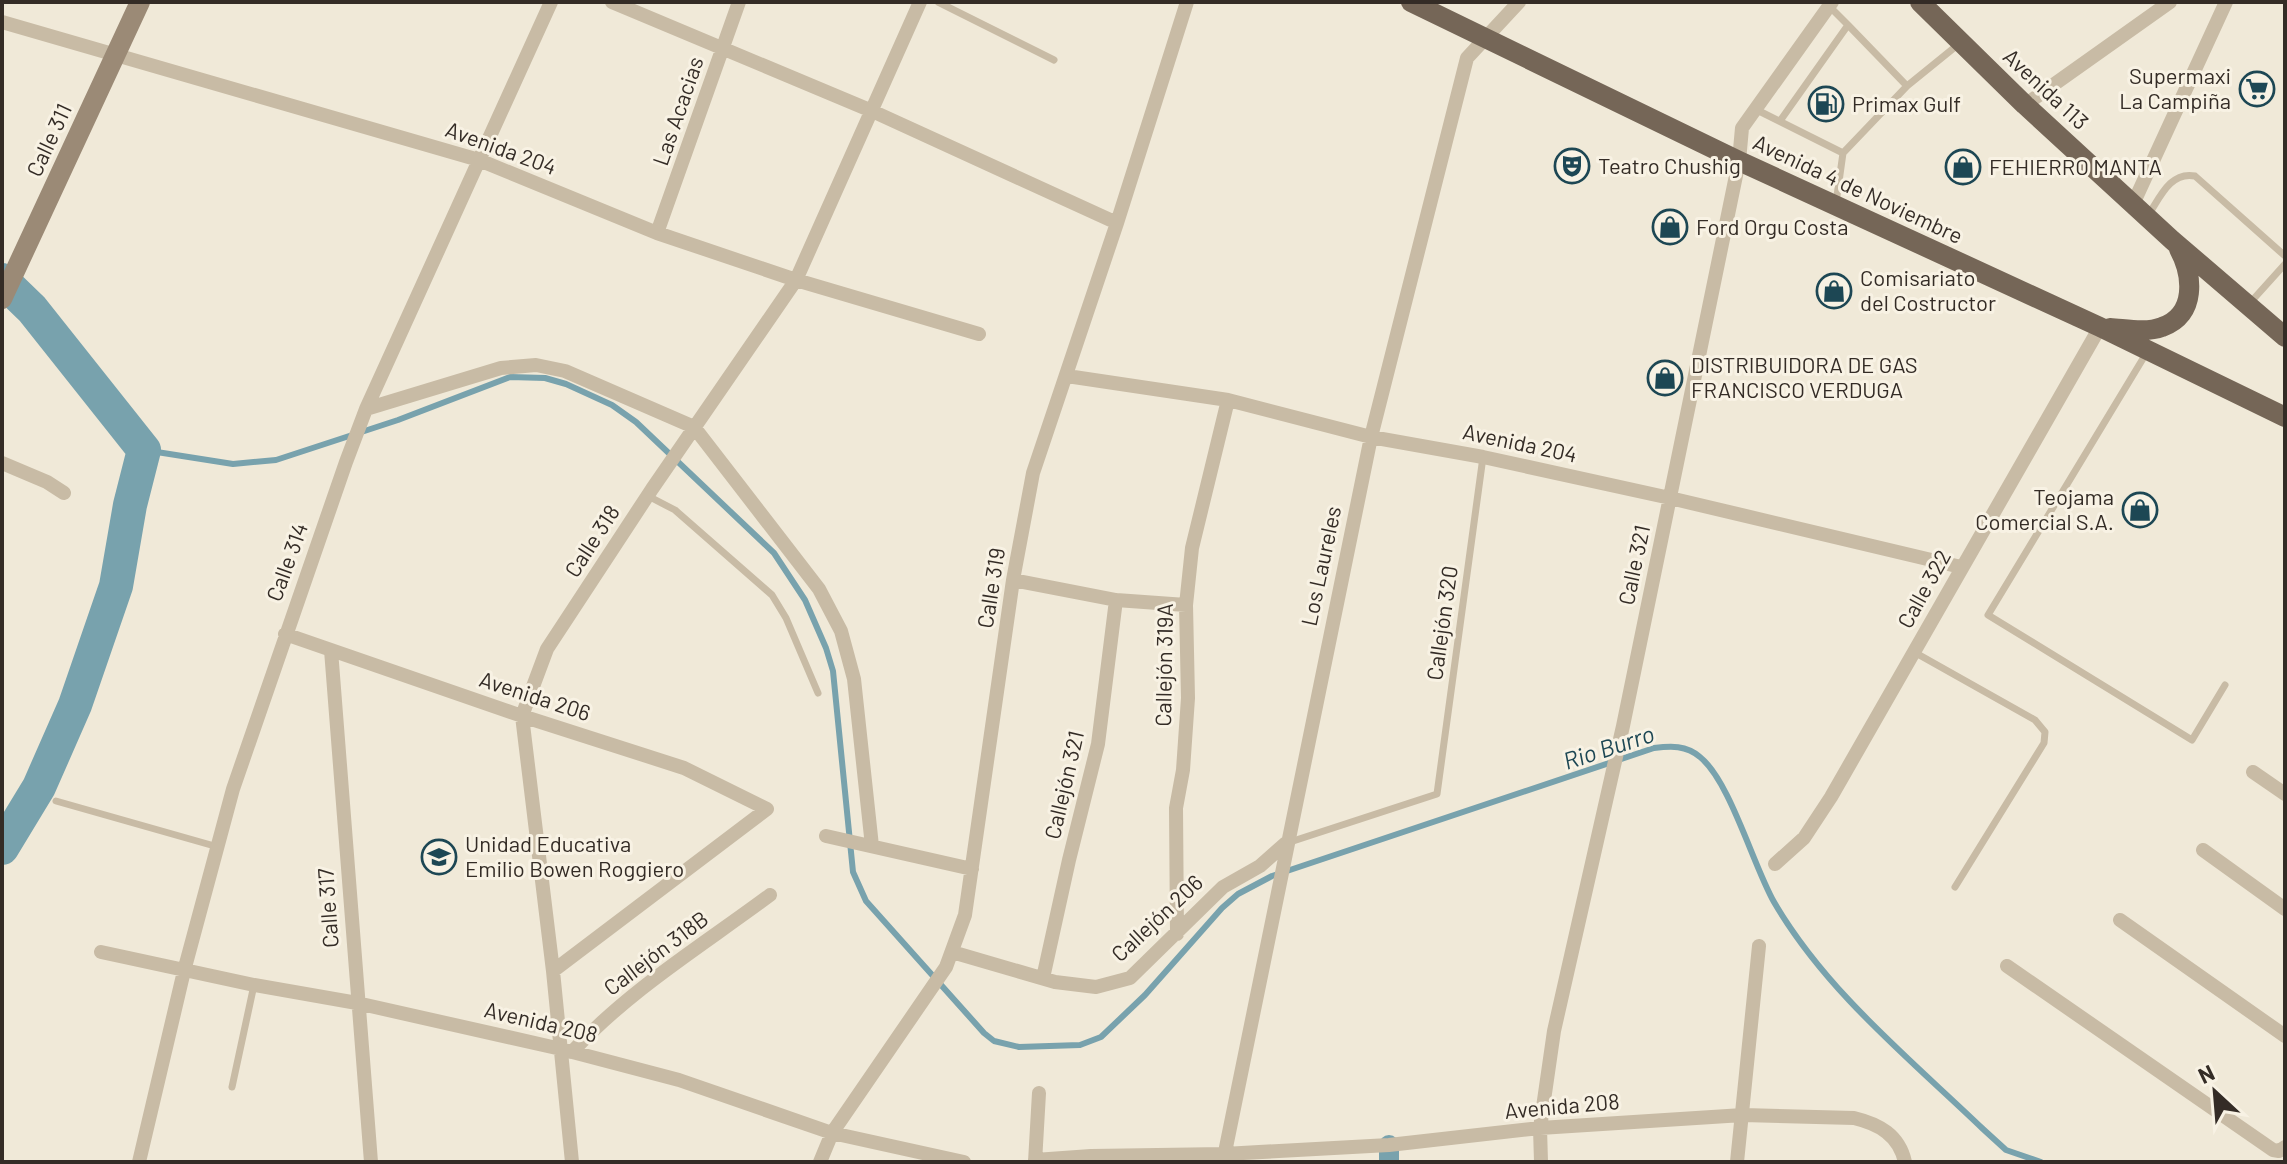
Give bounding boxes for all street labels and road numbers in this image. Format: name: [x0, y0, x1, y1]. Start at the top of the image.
street label: Avenida 113: [1999, 42, 2094, 134]
street label: Las Acacias: [646, 53, 708, 168]
street label: Calle 311: [20, 99, 76, 180]
street label: Avenida 204: [442, 115, 560, 179]
street label: Avenida 4 de Noviembre: [1749, 128, 1967, 248]
street label: Avenida 204: [1461, 417, 1580, 467]
street label: Calle 318: [558, 499, 624, 582]
street label: Los Laureles: [1295, 504, 1345, 628]
street label: Calle 314: [260, 519, 312, 604]
street label: Calle 321: [1612, 522, 1654, 607]
street label: Calle 322: [1891, 545, 1955, 632]
street label: Calle 319: [971, 546, 1009, 630]
street label: Callejón 320: [1420, 564, 1462, 682]
street label: Callejón 319A: [1149, 603, 1177, 727]
street label: Avenida 206: [477, 665, 594, 725]
street label: Callejón 321: [1038, 728, 1088, 841]
street label: Calle 317: [311, 867, 343, 949]
street label: Callejón 206: [1105, 868, 1207, 966]
street label: Callejón 318B: [598, 905, 713, 1000]
street label: Avenida 208: [482, 995, 600, 1047]
street label: Avenida 208: [1503, 1087, 1621, 1123]

